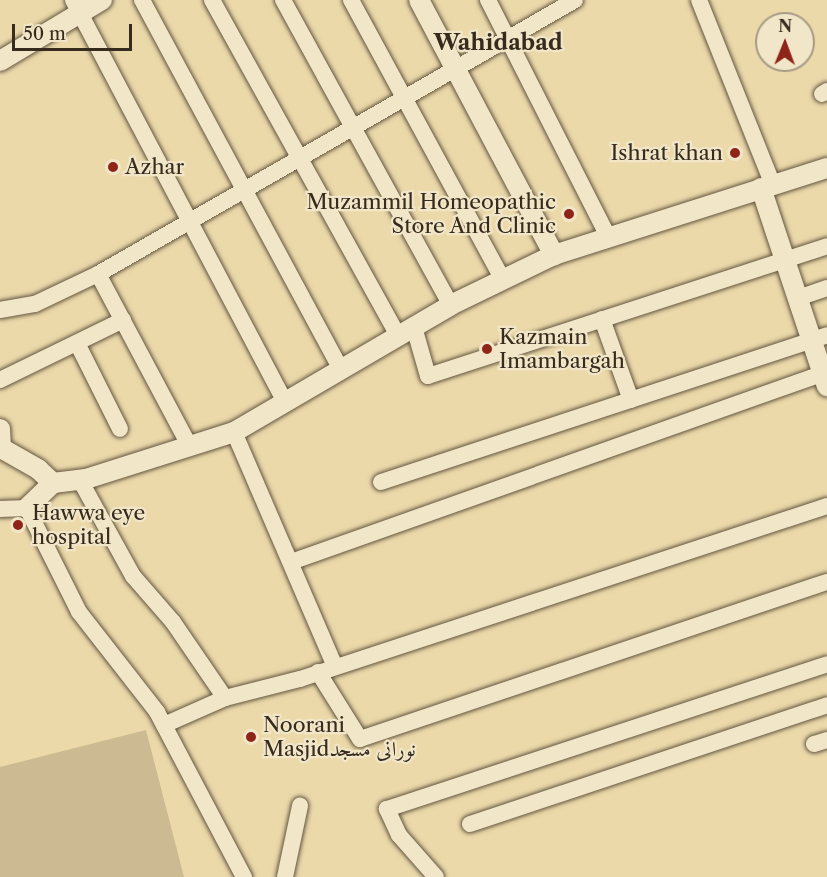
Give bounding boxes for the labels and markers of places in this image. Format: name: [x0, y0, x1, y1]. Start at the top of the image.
place label: Ishrat khan: [611, 140, 723, 166]
marker: Ishrat khan: [728, 146, 742, 160]
place label: Azhar: [125, 154, 184, 180]
marker: Azhar: [106, 160, 120, 174]
place label: Muzammil Homeopathic Store And Clinic: [306, 189, 556, 239]
marker: Muzammil Homeopathic Store And Clinic: [560, 205, 578, 223]
place label: Kazmain Imambargah: [499, 324, 625, 374]
marker: Kazmain Imambargah: [480, 342, 494, 356]
place label: Hawwa eye hospital: [32, 500, 145, 550]
marker: Hawwa eye hospital: [9, 516, 27, 534]
place label: Noorani Masjidنورانی مسجد: [263, 712, 416, 762]
marker: Noorani Masjidنورانی مسجد: [244, 730, 258, 744]

